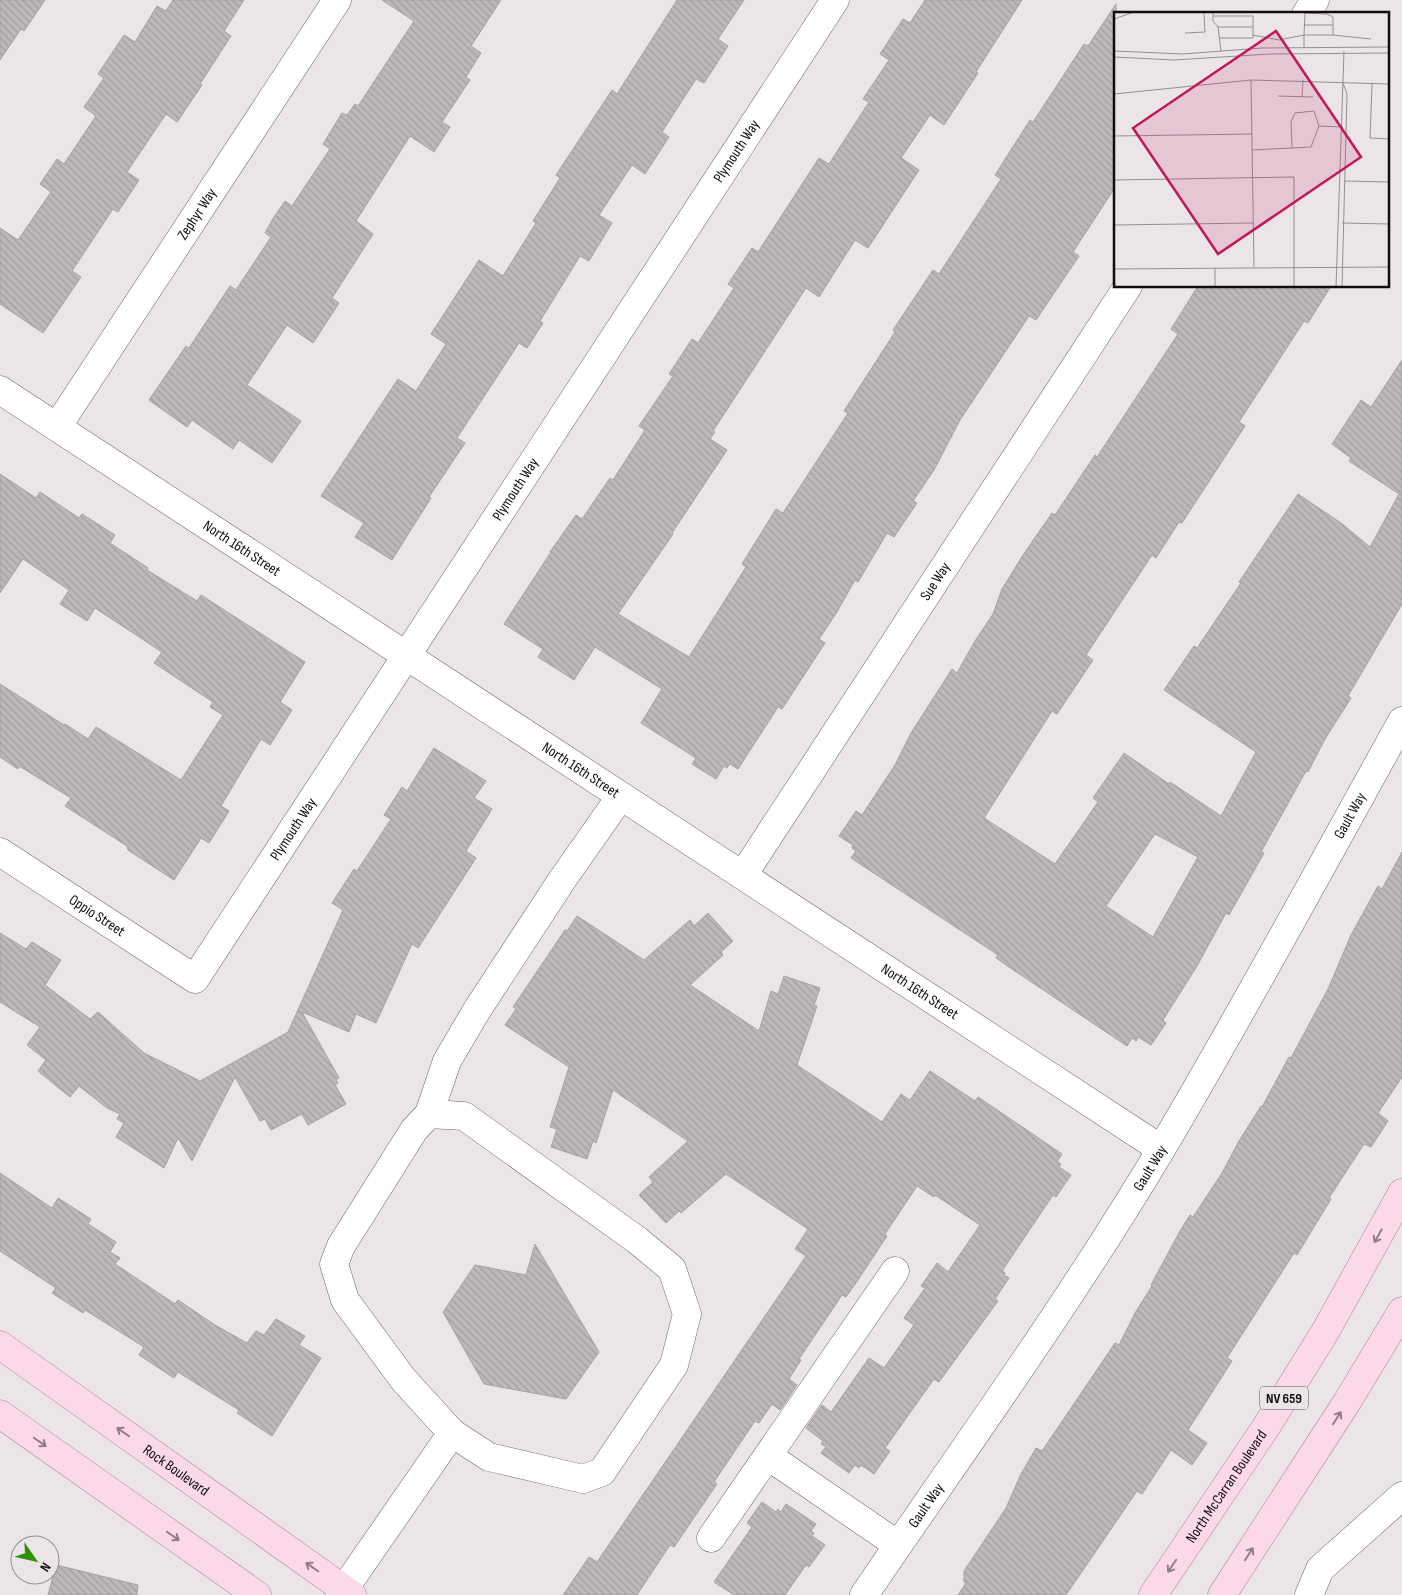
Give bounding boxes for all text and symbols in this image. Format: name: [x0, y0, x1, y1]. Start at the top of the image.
inset map: [1114, 12, 1390, 288]
street label: Plymouth Way: [709, 116, 764, 186]
street label: Zephyr Way: [173, 184, 221, 243]
street label: Plymouth Way: [488, 454, 543, 524]
street label: North 16th Street: [200, 516, 285, 581]
street label: Sue Way: [916, 558, 955, 604]
street label: North 16th Street: [539, 738, 624, 802]
street label: Gault Way: [1329, 789, 1370, 842]
street label: Plymouth Way: [266, 794, 321, 864]
street label: Oppio Street: [66, 890, 129, 941]
street label: North 16th Street: [878, 959, 963, 1024]
street label: Gault Way: [1129, 1141, 1171, 1194]
one-way arrow: [1373, 1228, 1383, 1242]
road number: NV 659: [1260, 1386, 1308, 1410]
one-way arrow: [1332, 1411, 1342, 1425]
street label: North McCarran Boulevard: [1181, 1426, 1271, 1546]
one-way arrow: [116, 1427, 130, 1437]
one-way arrow: [33, 1437, 47, 1447]
street label: Rock Boulevard: [139, 1440, 213, 1500]
street label: Gault Way: [904, 1479, 948, 1531]
one-way arrow: [166, 1531, 180, 1541]
north arrow: [10, 1535, 60, 1585]
one-way arrow: [1244, 1547, 1254, 1561]
text: N: [36, 1559, 55, 1575]
one-way arrow: [1167, 1559, 1177, 1573]
one-way arrow: [305, 1562, 319, 1572]

